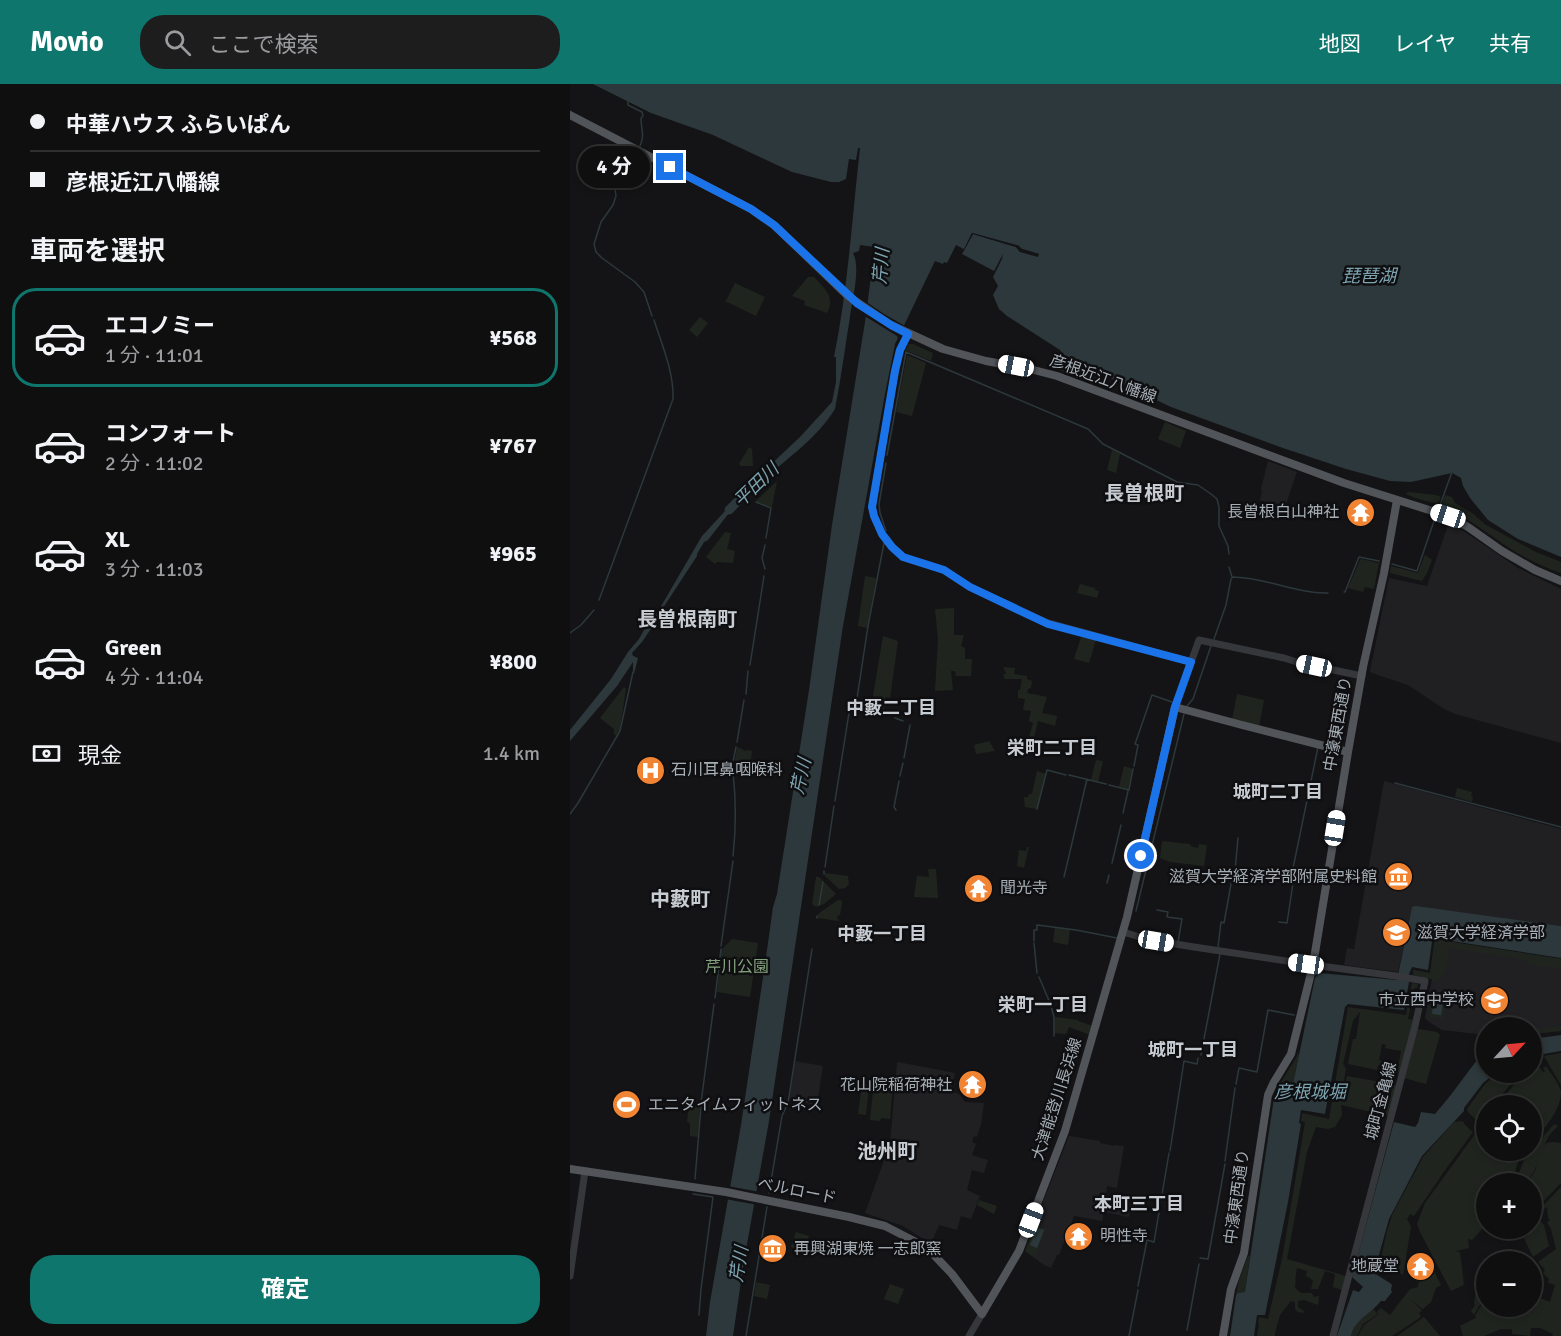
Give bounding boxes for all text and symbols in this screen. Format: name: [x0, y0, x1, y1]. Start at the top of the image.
search box: [140, 15, 560, 69]
text: Movio: [30, 25, 104, 59]
icon: search: [161, 26, 194, 59]
text: ここで検索: [209, 31, 319, 58]
text: 地図: [1319, 31, 1361, 57]
text: レイヤ: [1394, 31, 1456, 57]
text: 共有: [1489, 31, 1531, 57]
text: 中華ハウス ふらいぱん: [66, 111, 291, 138]
callout: 4 分: [577, 146, 649, 188]
route end: [656, 153, 683, 180]
text: 4 分: [596, 154, 632, 179]
text: 彦根近江八幡線: [66, 169, 220, 196]
text: 車両を選択: [30, 235, 165, 268]
water label: 芹川: [868, 245, 894, 285]
water label: 琵琶湖: [1342, 265, 1399, 287]
icon: car: [33, 311, 87, 365]
text: エコノミー: [105, 312, 215, 339]
text: ¥568: [489, 324, 537, 351]
text: 1 分 · 11:01: [105, 343, 204, 368]
street label: 彦根近江八幡線: [1047, 350, 1159, 408]
car: [997, 354, 1035, 378]
icon: car: [33, 419, 87, 473]
text: コンフォート: [105, 420, 236, 447]
text: ¥767: [489, 432, 537, 459]
text: 2 分 · 11:02: [105, 451, 204, 476]
water label: 平田川: [729, 457, 785, 512]
district label: 長曽根町: [1104, 481, 1184, 506]
temple icon: 長曽根白山神社: [1344, 496, 1376, 528]
place label: 長曽根白山神社: [1227, 502, 1339, 522]
car: [1428, 502, 1468, 530]
text: XL: [105, 526, 130, 553]
icon: car: [33, 527, 87, 581]
text: ¥965: [489, 540, 537, 567]
text: 3 分 · 11:03: [105, 557, 204, 582]
district label: 長曽根南町: [637, 607, 737, 632]
text: Green: [105, 634, 162, 661]
icon: car: [33, 635, 87, 689]
text: ¥800: [489, 648, 537, 675]
car: [1295, 653, 1333, 679]
text: 4 分 · 11:04: [105, 665, 204, 690]
street label: 中濠東西通り: [1320, 675, 1356, 773]
district label: 中藪二丁目: [846, 697, 936, 719]
icon: cash: [30, 737, 63, 770]
district label: 栄町二丁目: [1007, 737, 1097, 759]
text: 1.4 km: [483, 741, 540, 766]
text: 現金: [78, 742, 122, 769]
hospital icon: 石川耳鼻咽喉科: [634, 754, 666, 786]
water label: 芹川: [786, 754, 816, 796]
place label: 石川耳鼻咽喉科: [671, 760, 783, 780]
district label: 城町二丁目: [1233, 781, 1323, 803]
car: [1323, 809, 1347, 847]
route start: [1127, 842, 1154, 869]
museum icon: 滋賀大学経済学部附属史料館: [1382, 861, 1414, 893]
place label: 滋賀大学経済学部附属史料館: [1169, 867, 1377, 887]
temple icon: 聞光寺: [963, 872, 995, 904]
place label: 聞光寺: [1000, 878, 1048, 898]
district label: 中藪町: [650, 887, 710, 912]
school or university icon: 滋賀大学経済学部: [1380, 917, 1412, 949]
district label: 中藪一丁目: [837, 923, 927, 945]
place label: 滋賀大学経済学部: [1417, 923, 1545, 943]
car: [1137, 929, 1175, 953]
car: [1287, 953, 1325, 975]
park label: 芹川公園: [705, 957, 769, 977]
school or university icon: 市立西中学校: [1479, 984, 1511, 1016]
place label: 市立西中学校: [1378, 990, 1474, 1010]
district label: 栄町一丁目: [998, 994, 1088, 1016]
north arrow: [1476, 1017, 1542, 1083]
map controls: [1476, 1017, 1542, 1317]
street label: 大津能登川長浜線: [1028, 1035, 1086, 1163]
district label: 城町一丁目: [1148, 1039, 1238, 1061]
street label: 城町金亀線: [1361, 1060, 1401, 1142]
temple icon: 花山院稲荷神社: [957, 1069, 989, 1101]
place label: 花山院稲荷神社: [840, 1075, 952, 1095]
water label: 彦根城堀: [1274, 1081, 1349, 1103]
sports icon: エニタイムフィットネス: [611, 1089, 643, 1121]
place label: エニタイムフィットネス: [648, 1095, 822, 1115]
button: locate: [1476, 1095, 1542, 1161]
district label: 池州町: [857, 1139, 917, 1164]
street label: 中濠東西通り: [1220, 1148, 1254, 1246]
button: +: [1476, 1173, 1542, 1239]
street label: ベルロード: [756, 1174, 838, 1208]
district label: 本町三丁目: [1094, 1193, 1184, 1215]
car: [1016, 1200, 1046, 1240]
temple icon: 明性寺: [1063, 1220, 1095, 1252]
place label: 明性寺: [1100, 1226, 1148, 1246]
museum icon: 再興湖東焼 一志郎窯: [757, 1233, 789, 1265]
place label: 再興湖東焼 一志郎窯: [794, 1239, 942, 1259]
water label: 芹川: [725, 1243, 753, 1283]
temple icon: 地蔵堂: [1404, 1250, 1436, 1282]
button: −: [1476, 1251, 1542, 1317]
button: 確定: [30, 1255, 540, 1324]
place label: 地蔵堂: [1351, 1256, 1399, 1276]

